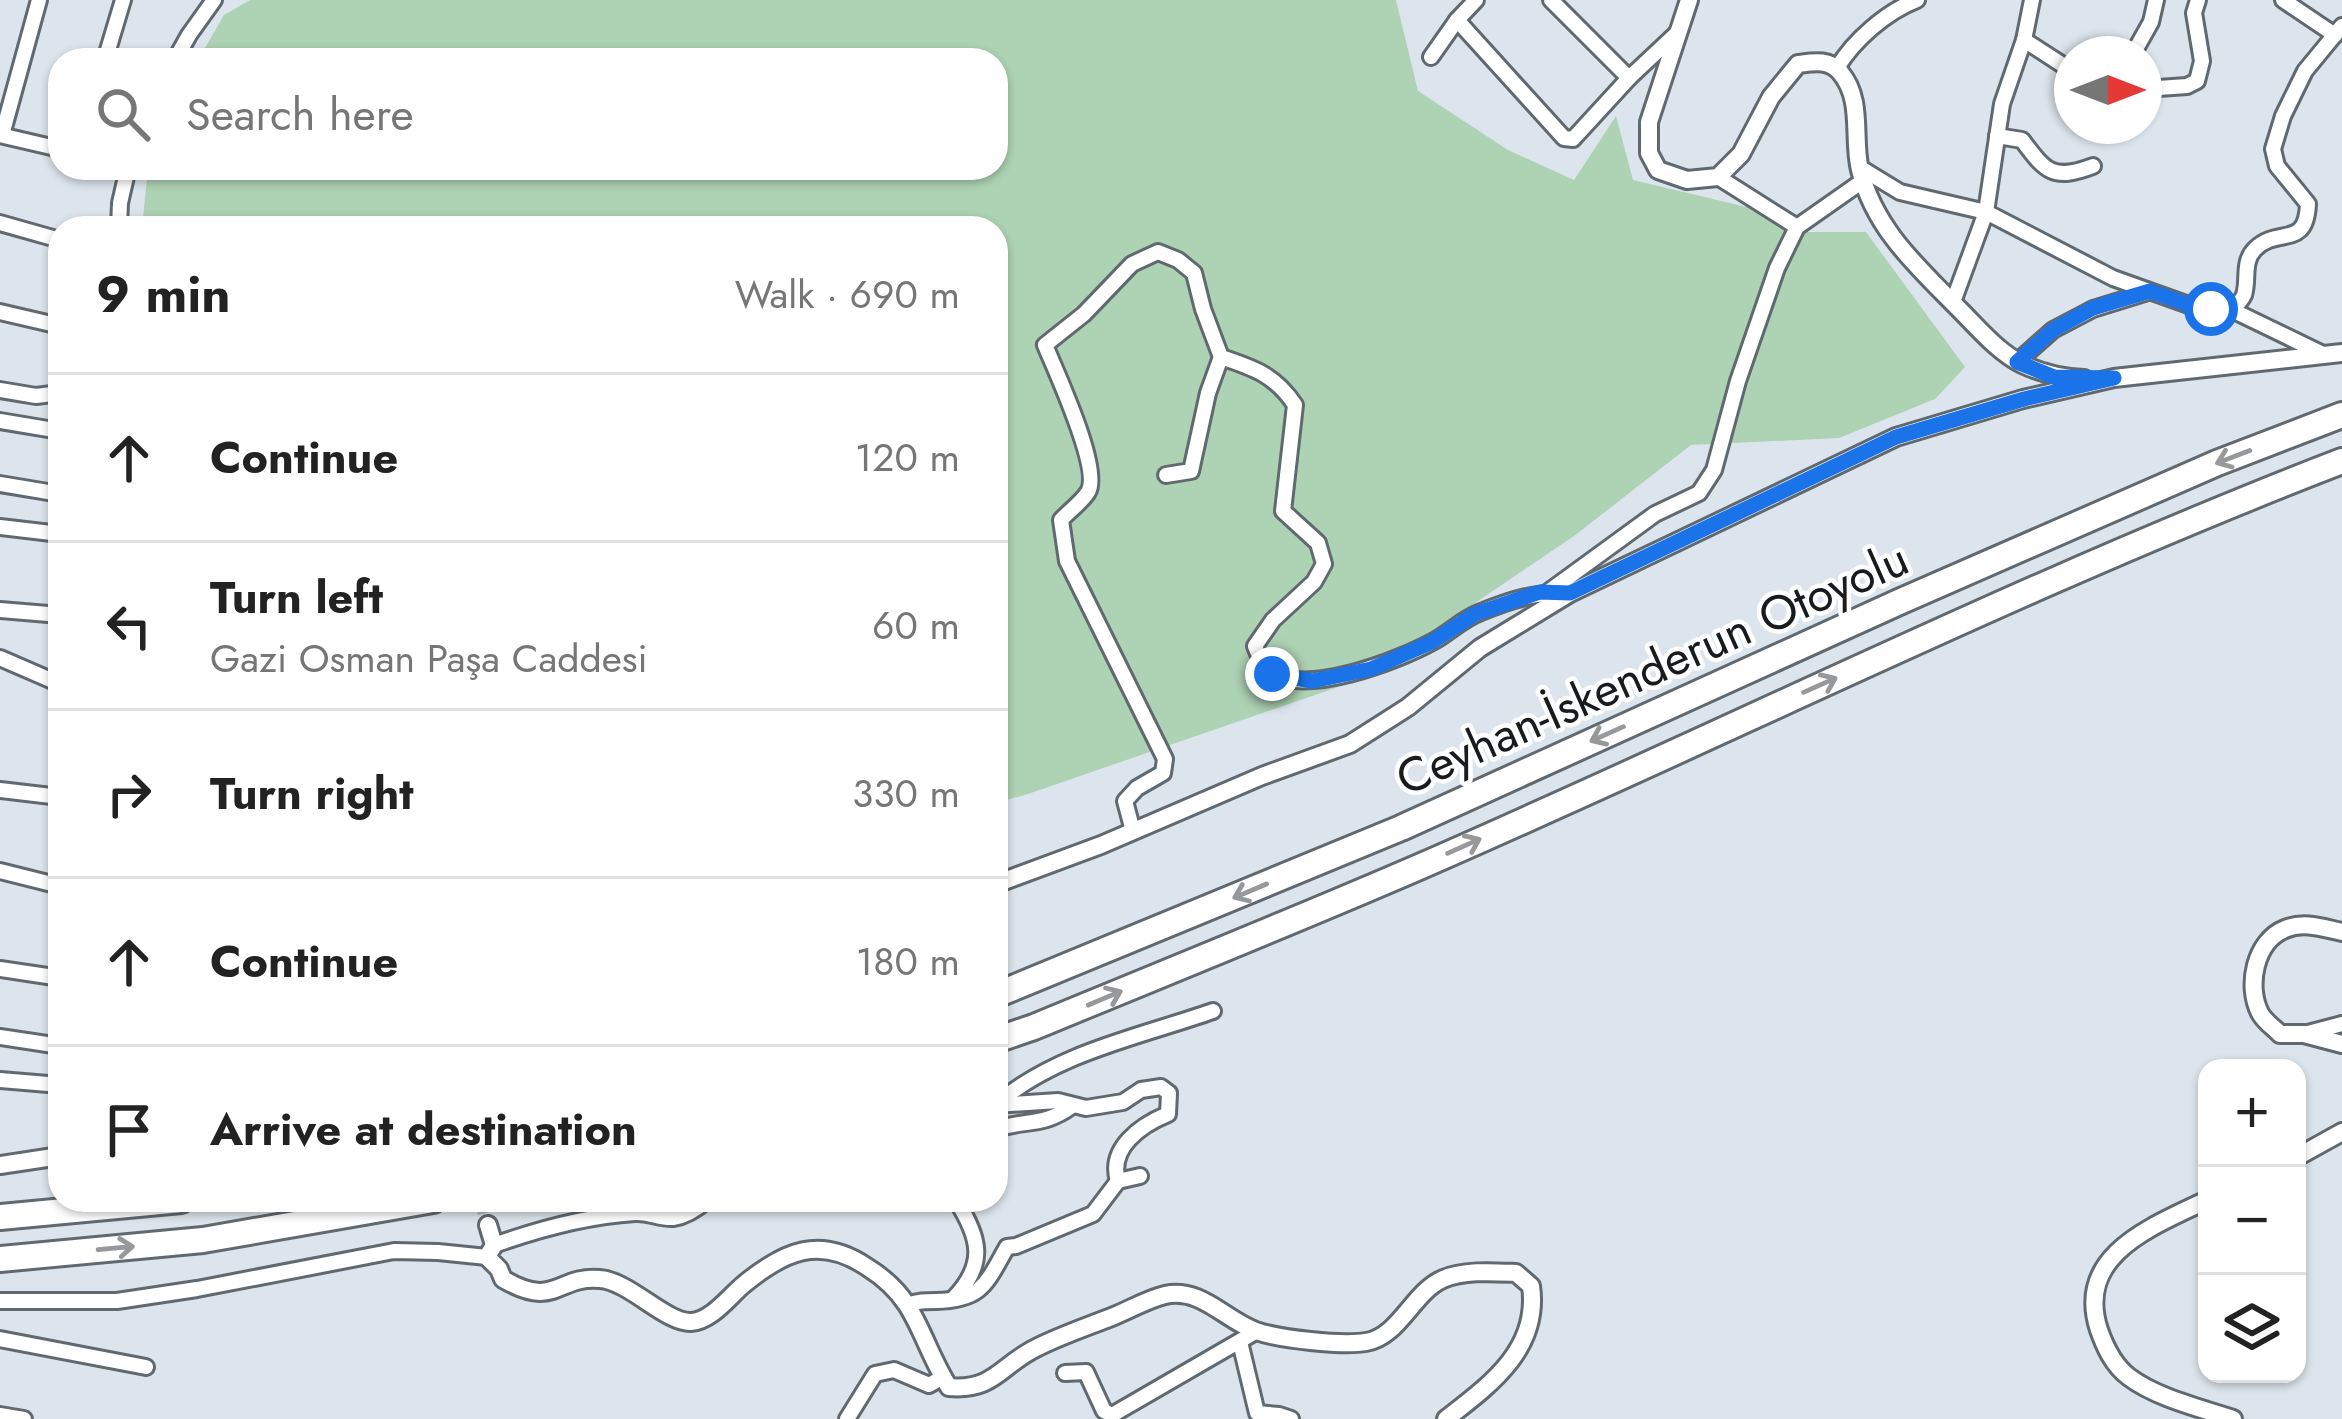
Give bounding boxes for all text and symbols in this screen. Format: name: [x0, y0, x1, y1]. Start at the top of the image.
north arrow: [2054, 36, 2162, 144]
search box: [48, 48, 1008, 180]
icon: search: [90, 81, 156, 147]
text: Search here: [186, 82, 414, 147]
text: 9 min: [96, 257, 231, 331]
text: Walk · 690 m: [735, 266, 960, 323]
route start: [2184, 282, 2238, 336]
icon: ahead: [96, 425, 162, 491]
text: Continue: [210, 425, 398, 490]
text: 120 m: [855, 429, 960, 486]
one-way arrow: [2215, 448, 2252, 470]
street label: Ceyhan-İskenderun Otoyolu: [1385, 524, 1919, 813]
text: Turn left: [210, 565, 383, 630]
icon: left: [96, 593, 162, 659]
text: 60 m: [872, 597, 960, 654]
text: Gazi Osman Paşa Caddesi: [210, 630, 648, 687]
route end: [1245, 647, 1299, 701]
one-way arrow: [1801, 673, 1837, 695]
one-way arrow: [1590, 725, 1626, 747]
icon: right: [96, 761, 162, 827]
text: Turn right: [210, 761, 414, 826]
text: 330 m: [852, 765, 960, 822]
one-way arrow: [1446, 834, 1482, 856]
one-way arrow: [1233, 882, 1270, 903]
icon: ahead: [96, 929, 162, 995]
text: Continue: [210, 929, 398, 994]
text: 180 m: [856, 933, 960, 990]
one-way arrow: [1086, 986, 1123, 1007]
map controls: [2198, 1059, 2306, 1383]
button: +: [2198, 1059, 2306, 1167]
icon: arrive: [96, 1097, 162, 1163]
text: Arrive at destination: [210, 1097, 637, 1162]
button: −: [2198, 1167, 2306, 1275]
one-way arrow: [96, 1236, 135, 1259]
button: layers: [2198, 1275, 2306, 1383]

